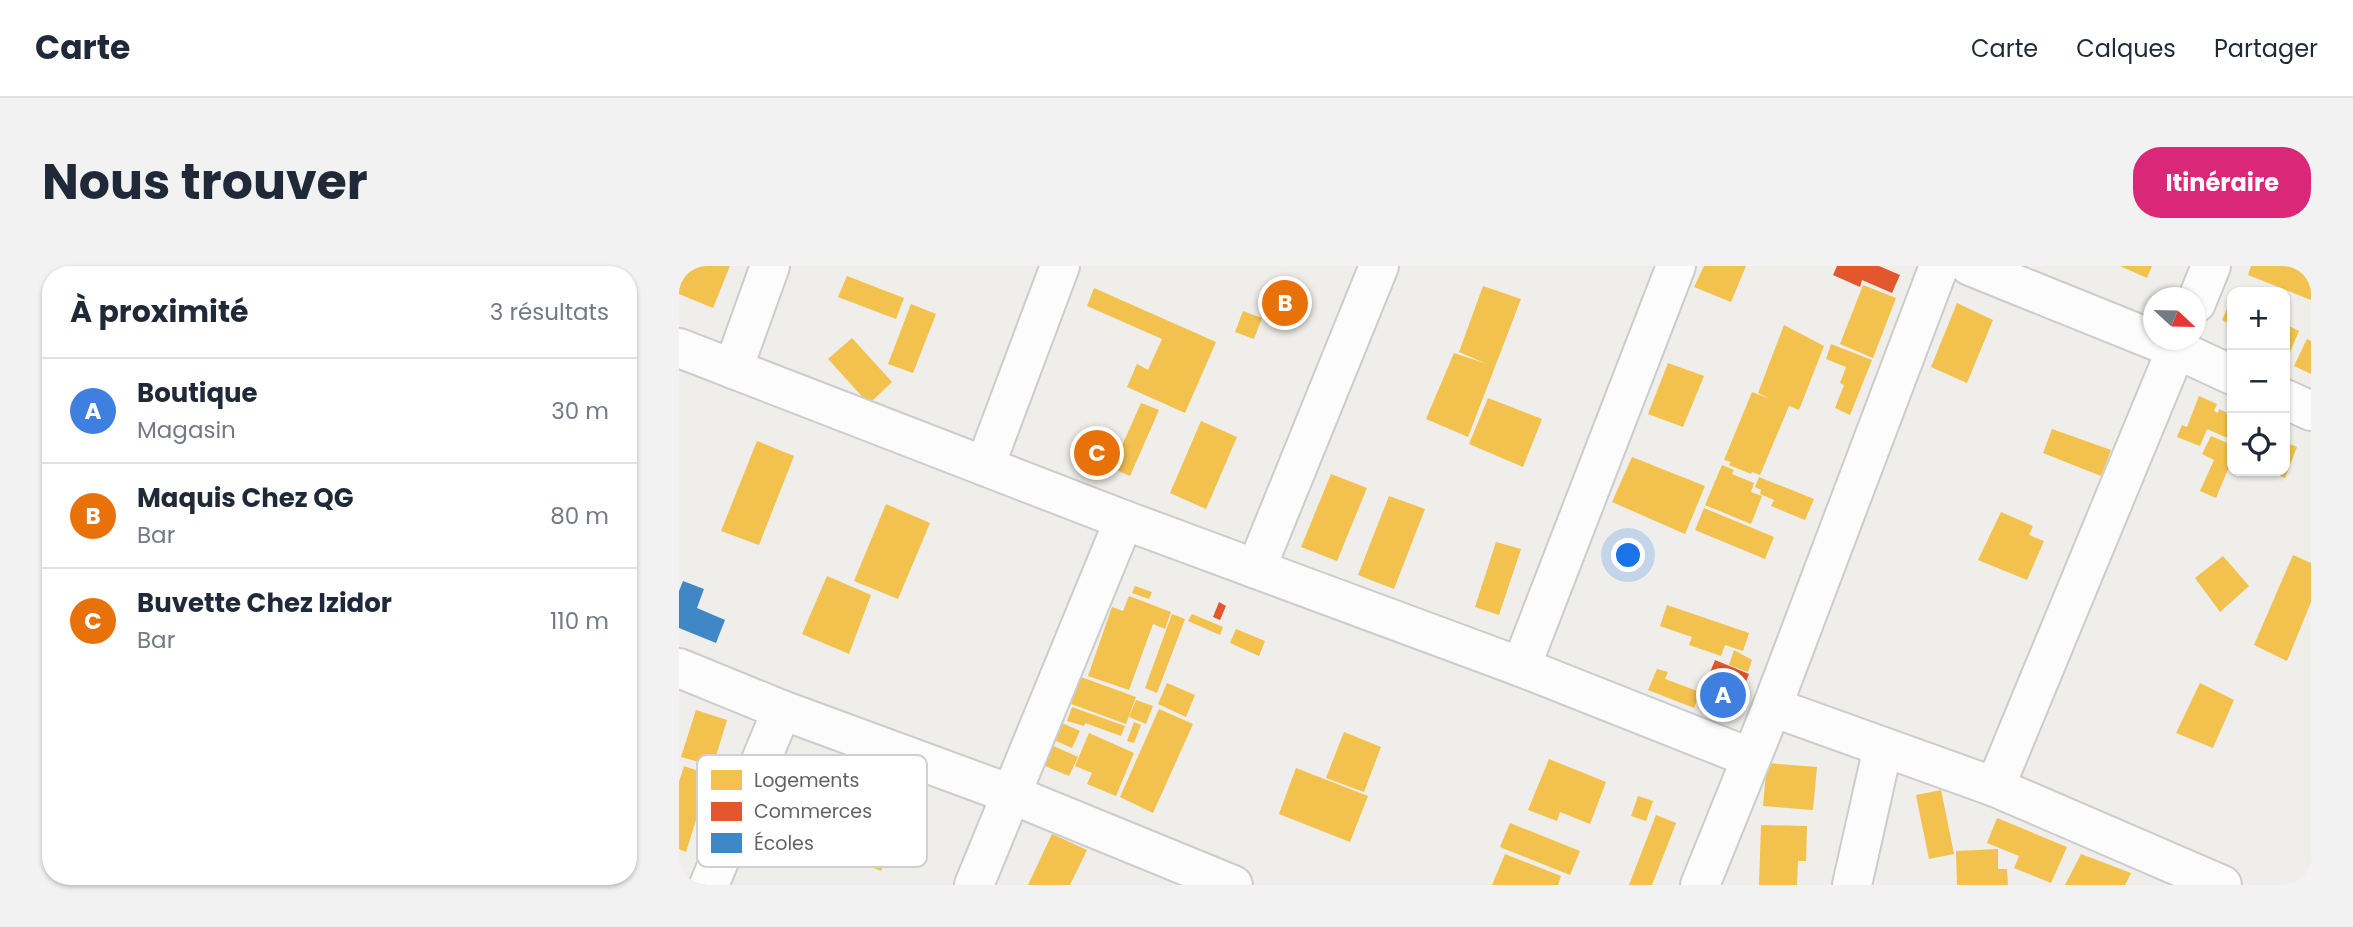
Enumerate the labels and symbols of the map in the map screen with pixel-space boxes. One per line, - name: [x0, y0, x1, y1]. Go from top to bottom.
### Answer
- pin: B: [1262, 277, 1308, 329]
- north arrow: [2143, 287, 2206, 350]
- pin: C: [1074, 427, 1120, 479]
- your location: [1611, 538, 1645, 572]
- pin: A: [1700, 669, 1746, 721]
- legend: [697, 755, 927, 867]
- text: Logements: [754, 767, 859, 794]
- text: Commerces: [754, 798, 872, 825]
- text: Écoles: [754, 830, 814, 857]

